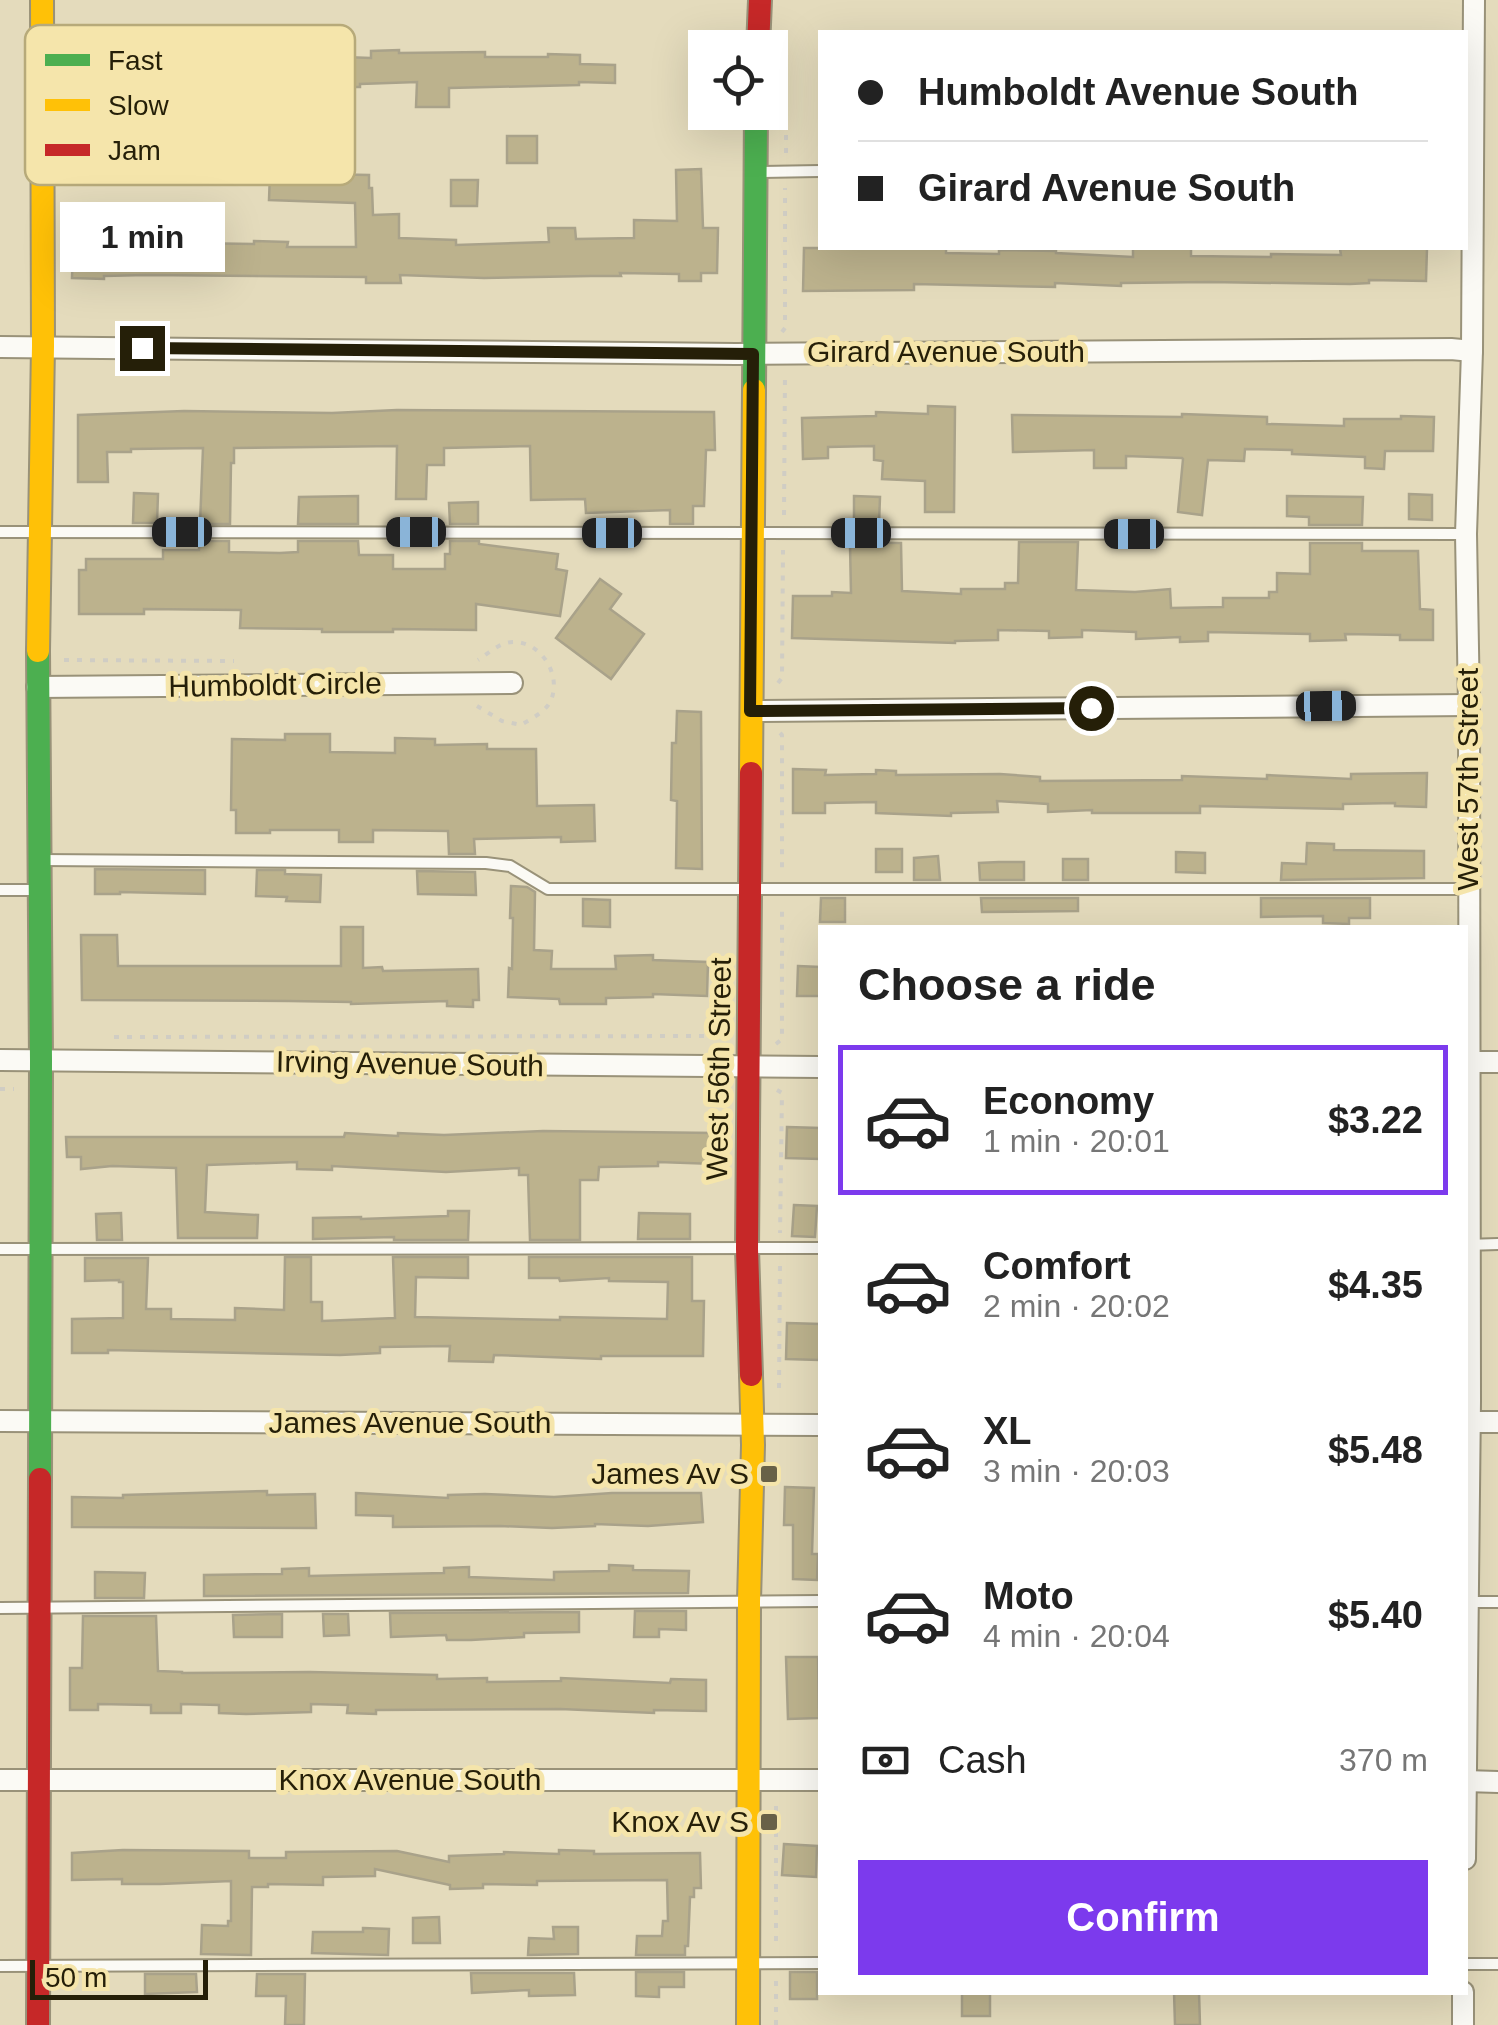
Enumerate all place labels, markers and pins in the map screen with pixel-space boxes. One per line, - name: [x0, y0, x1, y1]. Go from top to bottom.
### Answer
- place label: James Av S: [591, 1457, 749, 1490]
- marker: James Av S: [758, 1463, 780, 1485]
- place label: Knox Av S: [611, 1805, 749, 1838]
- marker: Knox Av S: [758, 1811, 780, 1833]

